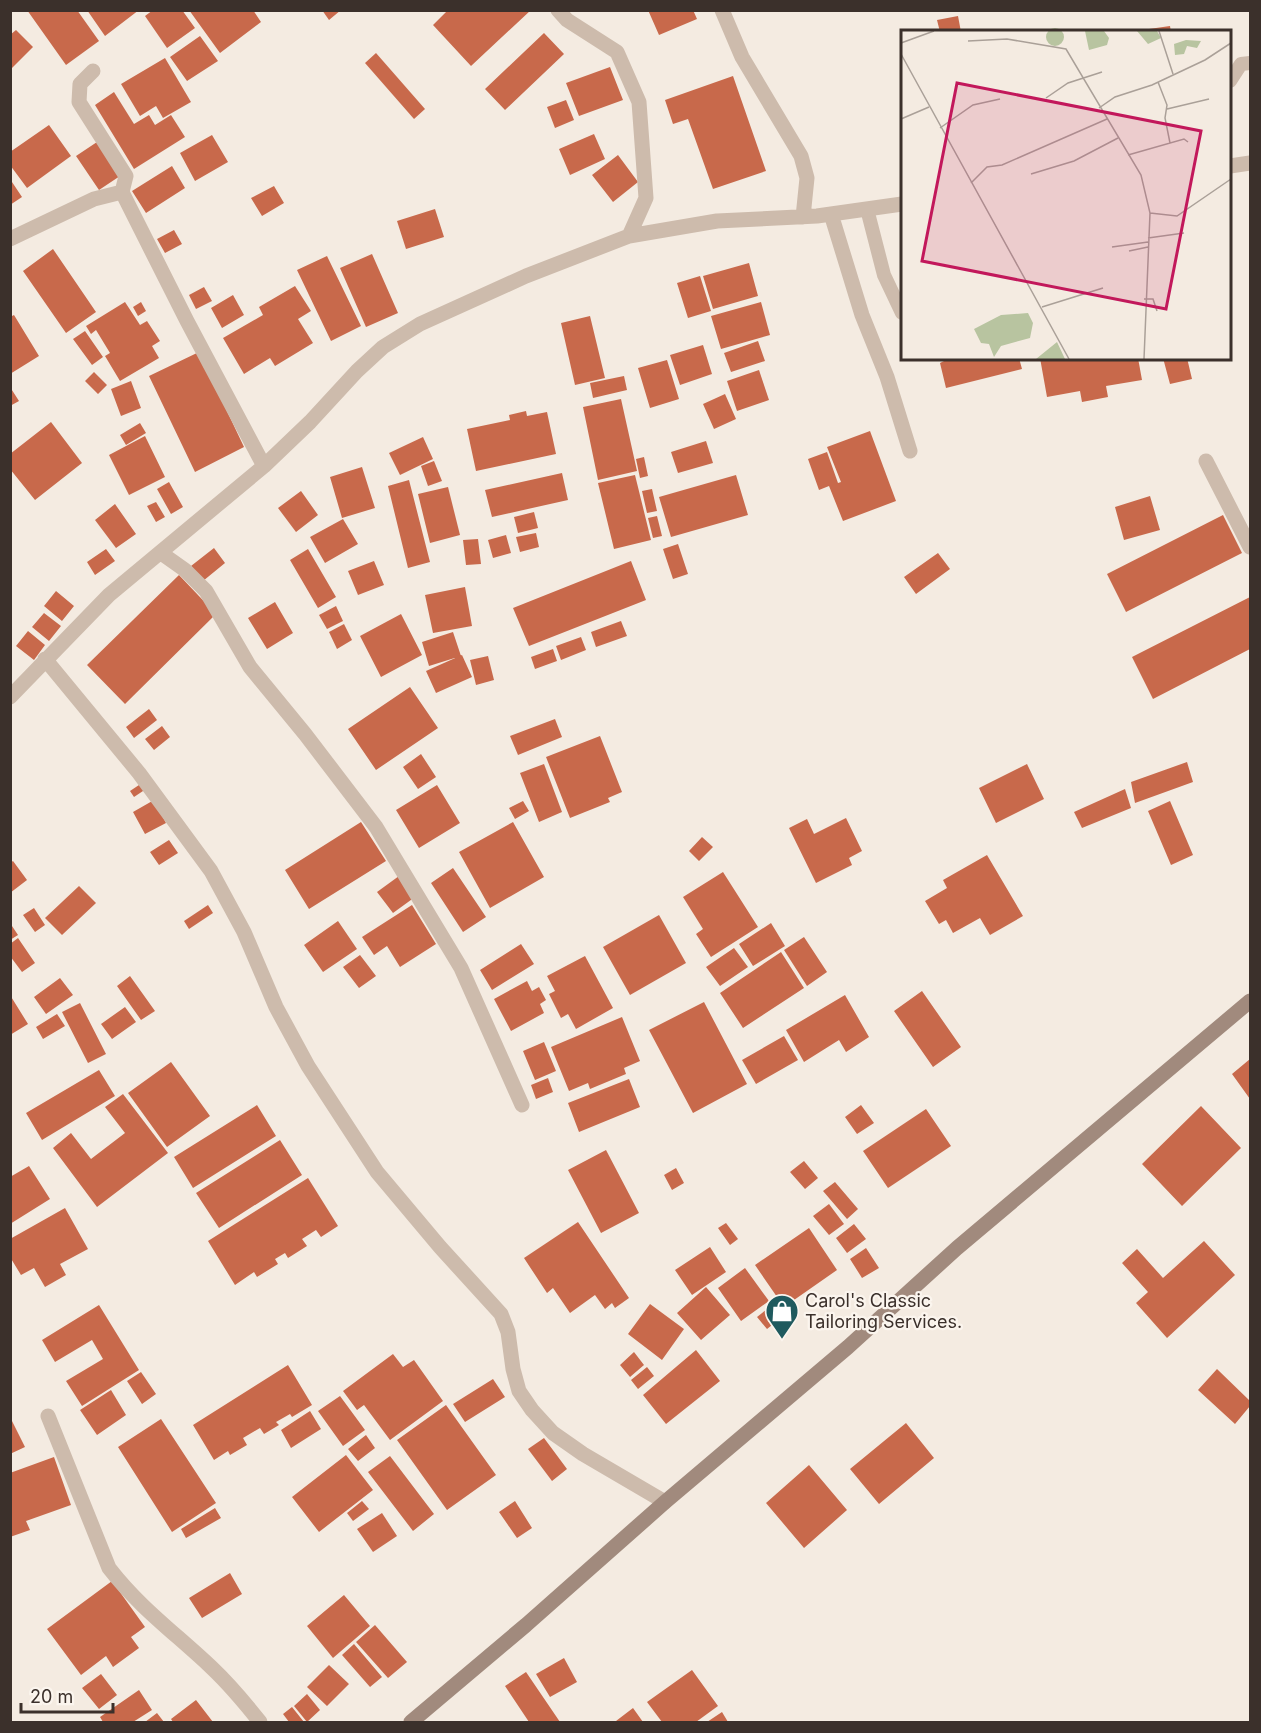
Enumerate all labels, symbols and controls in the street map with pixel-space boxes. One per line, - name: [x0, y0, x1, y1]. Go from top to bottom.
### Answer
- inset map: [901, 30, 1231, 360]
- place label: Carol's Classic Tailoring Services.: [805, 1290, 962, 1332]
- shop icon: Carol's Classic Tailoring Services.: [764, 1293, 800, 1340]
- scale bar: [21, 1676, 112, 1714]
- text: 20 m: [30, 1686, 73, 1707]

